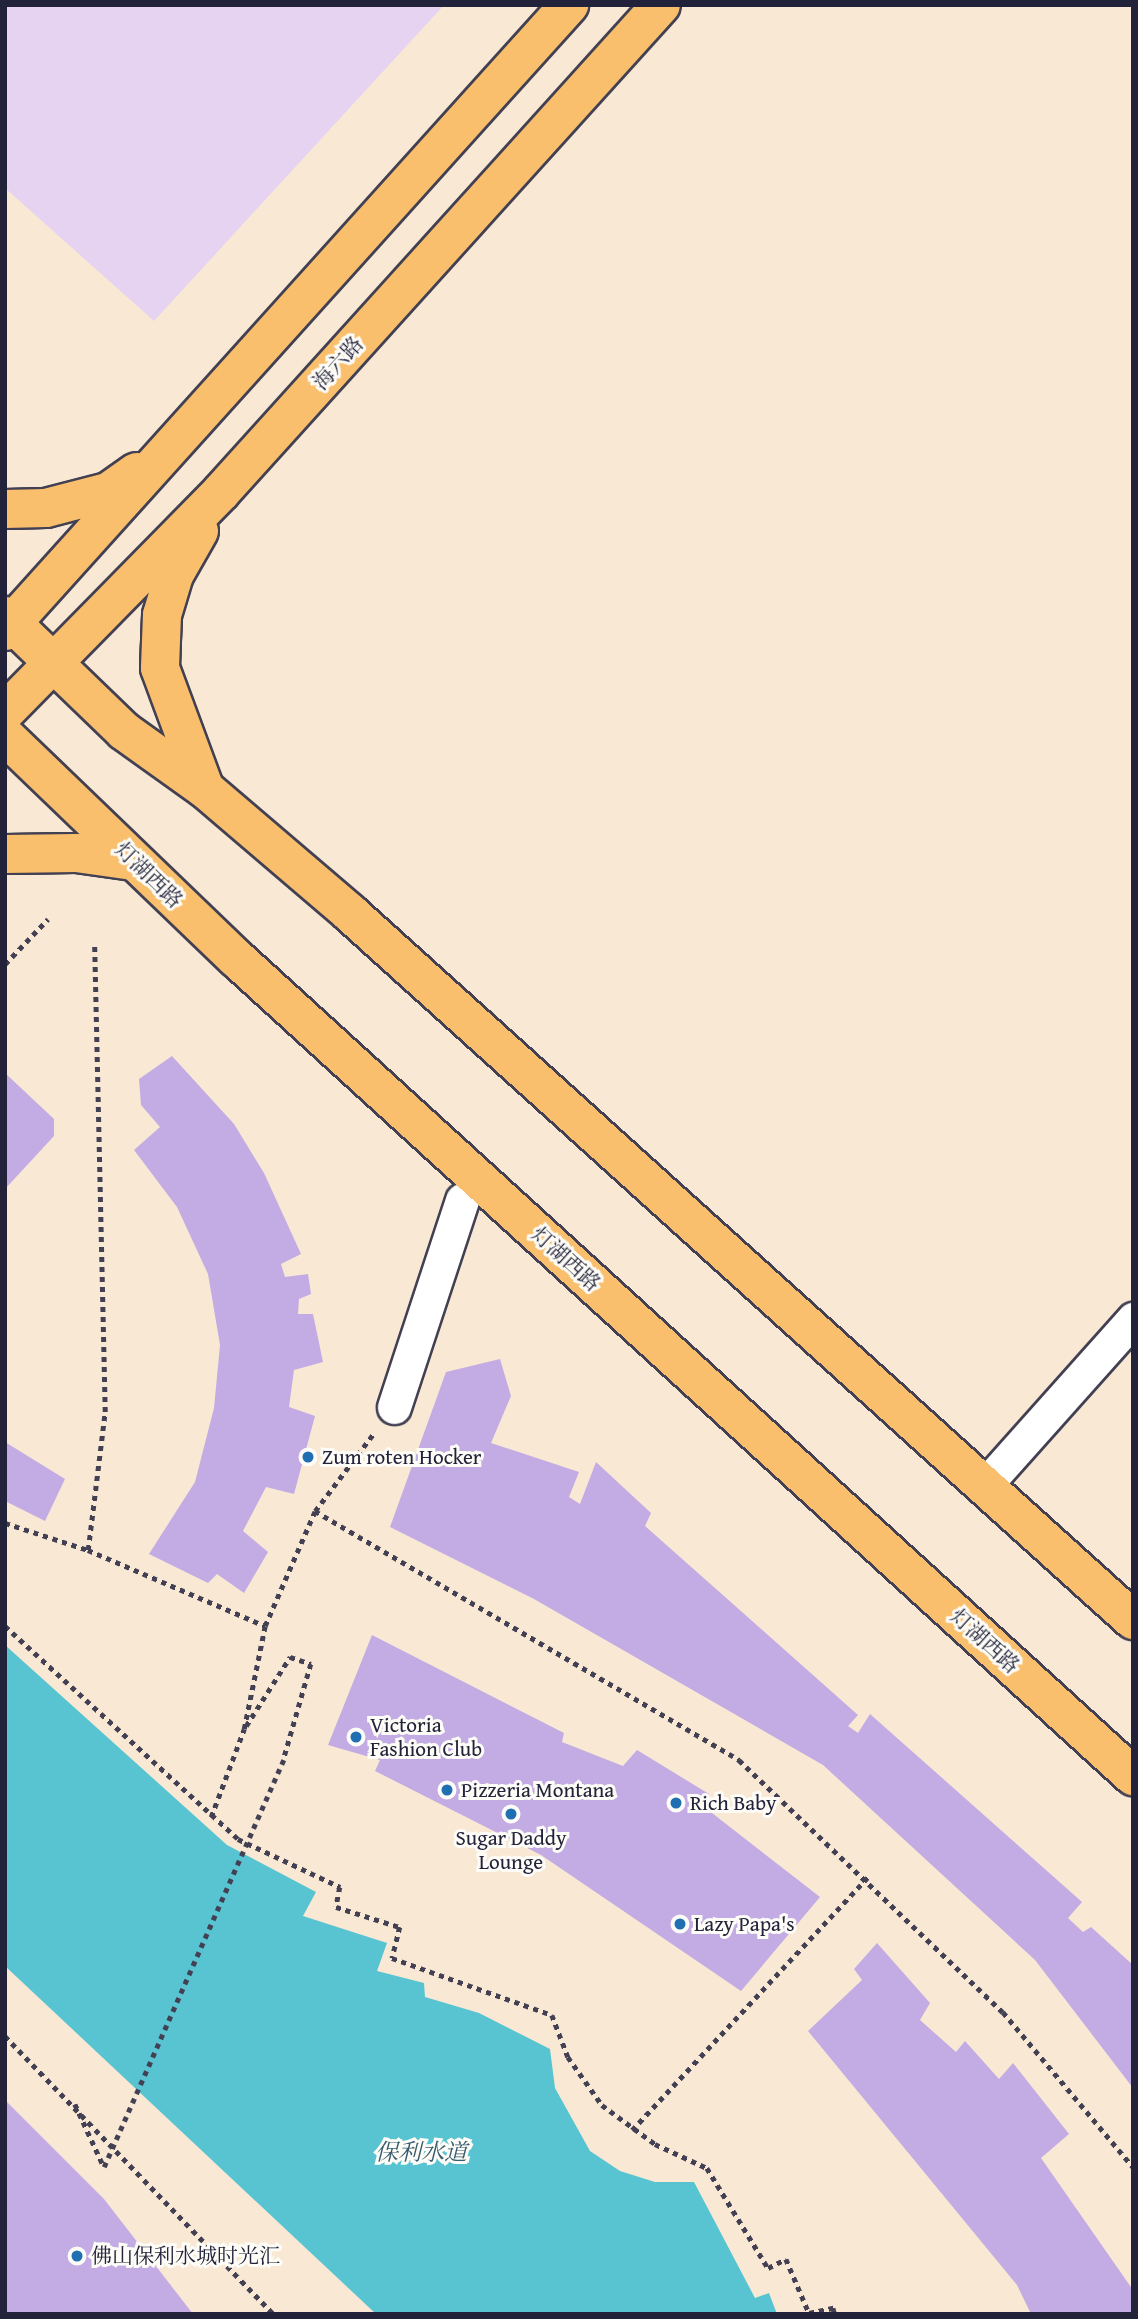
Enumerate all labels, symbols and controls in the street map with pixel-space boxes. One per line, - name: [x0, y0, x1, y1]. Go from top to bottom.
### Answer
- street label: 海六路: [308, 331, 368, 395]
- street label: 灯湖西路: [110, 837, 188, 913]
- street label: 灯湖西路: [526, 1222, 606, 1296]
- place label: Zum roten Hocker: [322, 1444, 481, 1470]
- marker: Zum roten Hocker: [300, 1449, 316, 1465]
- street label: 灯湖西路: [945, 1604, 1025, 1678]
- place label: Victoria Fashion Club: [370, 1712, 482, 1762]
- marker: Victoria Fashion Club: [348, 1729, 364, 1745]
- place label: Pizzeria Montana: [461, 1777, 614, 1803]
- marker: Pizzeria Montana: [439, 1782, 455, 1798]
- place label: Rich Baby: [690, 1790, 777, 1816]
- marker: Rich Baby: [668, 1795, 684, 1811]
- marker: Sugar Daddy Lounge: [503, 1806, 519, 1822]
- place label: Sugar Daddy Lounge: [456, 1825, 566, 1875]
- place label: Lazy Papa's: [694, 1911, 795, 1937]
- marker: Lazy Papa's: [672, 1916, 688, 1932]
- water label: 保利水道: [375, 2138, 467, 2166]
- place label: 佛山保利水城时光汇: [91, 2243, 280, 2269]
- marker: 佛山保利水城时光汇: [69, 2248, 85, 2264]

